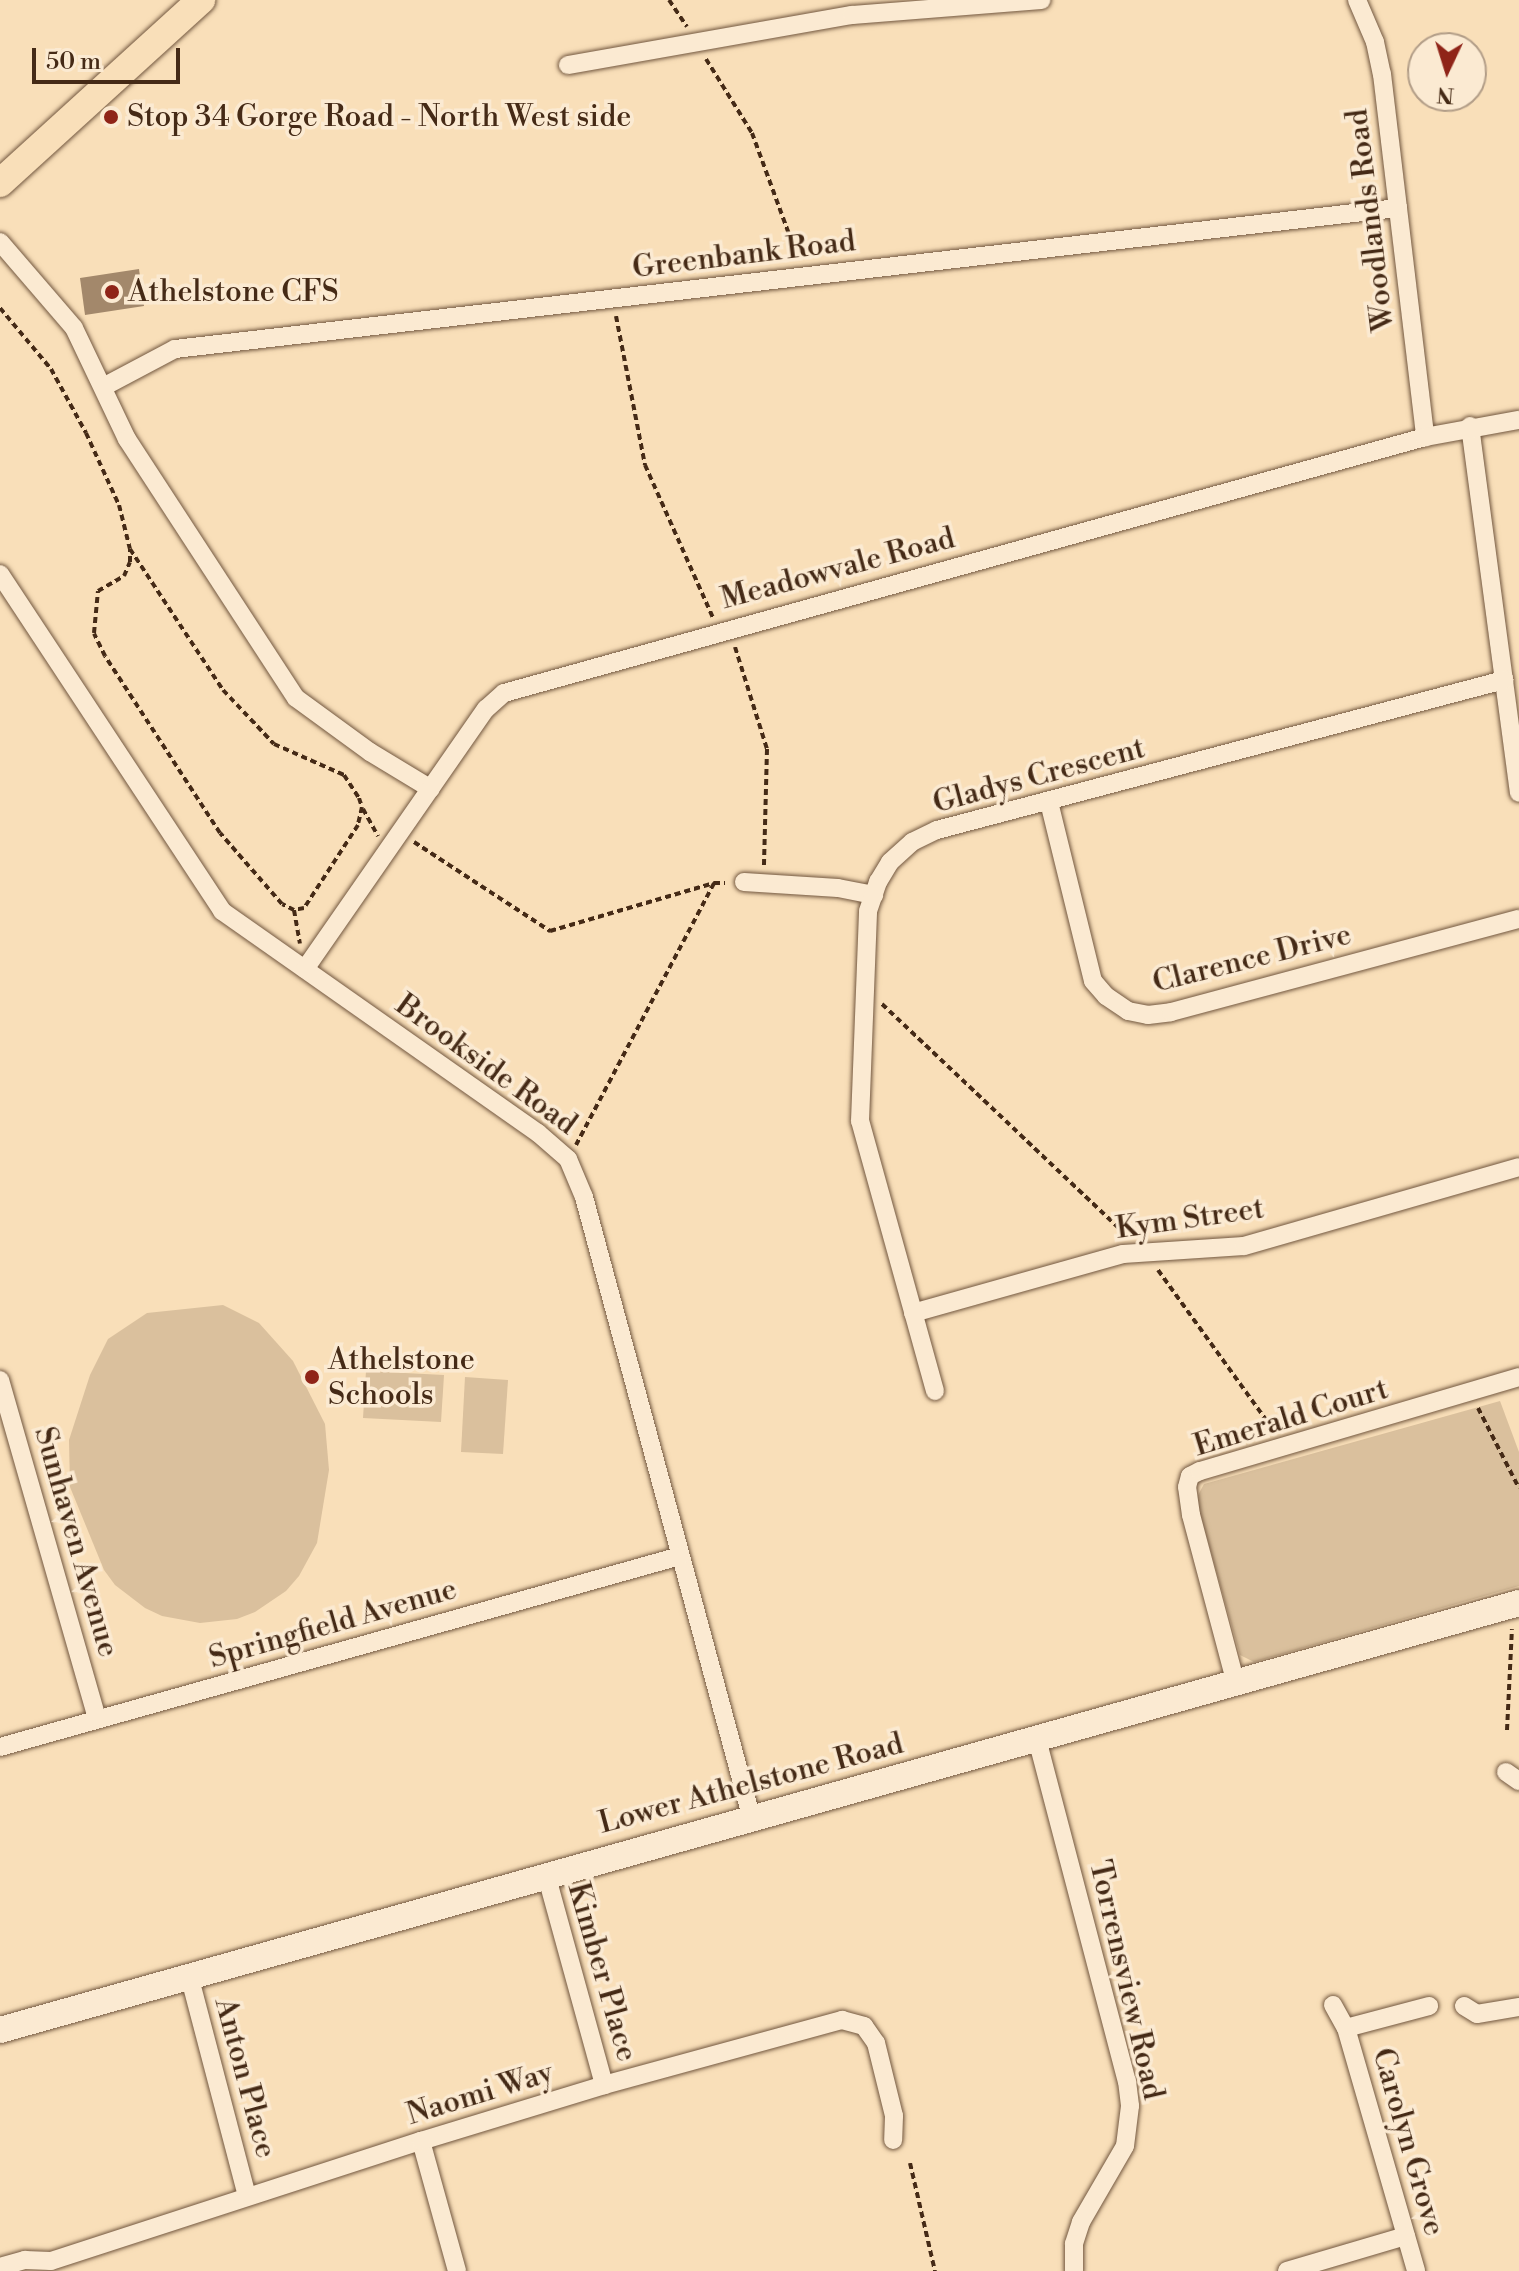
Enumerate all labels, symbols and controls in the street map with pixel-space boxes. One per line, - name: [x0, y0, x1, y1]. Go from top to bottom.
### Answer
- scale bar: [36, 32, 184, 82]
- north arrow: [1407, 32, 1487, 112]
- text: 50 m: [46, 47, 101, 77]
- text: N: [1436, 80, 1455, 109]
- place label: Stop 34 Gorge Road - North West side: [127, 99, 631, 135]
- street label: Woodlands Road: [1339, 107, 1403, 333]
- marker: Stop 34 Gorge Road - North West side: [102, 108, 120, 126]
- street label: Greenbank Road: [630, 223, 858, 287]
- place label: Athelstone CFS: [128, 274, 339, 310]
- marker: Athelstone CFS: [103, 283, 121, 301]
- street label: Meadowvale Road: [717, 520, 959, 618]
- street label: Gladys Crescent: [929, 730, 1149, 822]
- street label: Clarence Drive: [1149, 917, 1355, 1001]
- street label: Brookside Road: [388, 987, 584, 1143]
- street label: Kym Street: [1114, 1191, 1266, 1247]
- place label: Athelstone Schools: [328, 1342, 475, 1412]
- marker: Athelstone Schools: [303, 1368, 321, 1386]
- street label: Emerald Court: [1189, 1371, 1393, 1465]
- street label: Sunhaven Avenue: [26, 1423, 126, 1661]
- street label: Springfield Avenue: [205, 1571, 461, 1677]
- street label: Lower Athelstone Road: [595, 1726, 907, 1842]
- street label: Torrensview Road: [1081, 1857, 1171, 2103]
- street label: Kimber Place: [559, 1878, 645, 2066]
- street label: Anton Place: [206, 1994, 284, 2162]
- street label: Carolyn Grove: [1364, 2044, 1452, 2240]
- street label: Naomi Way: [403, 2055, 557, 2133]

